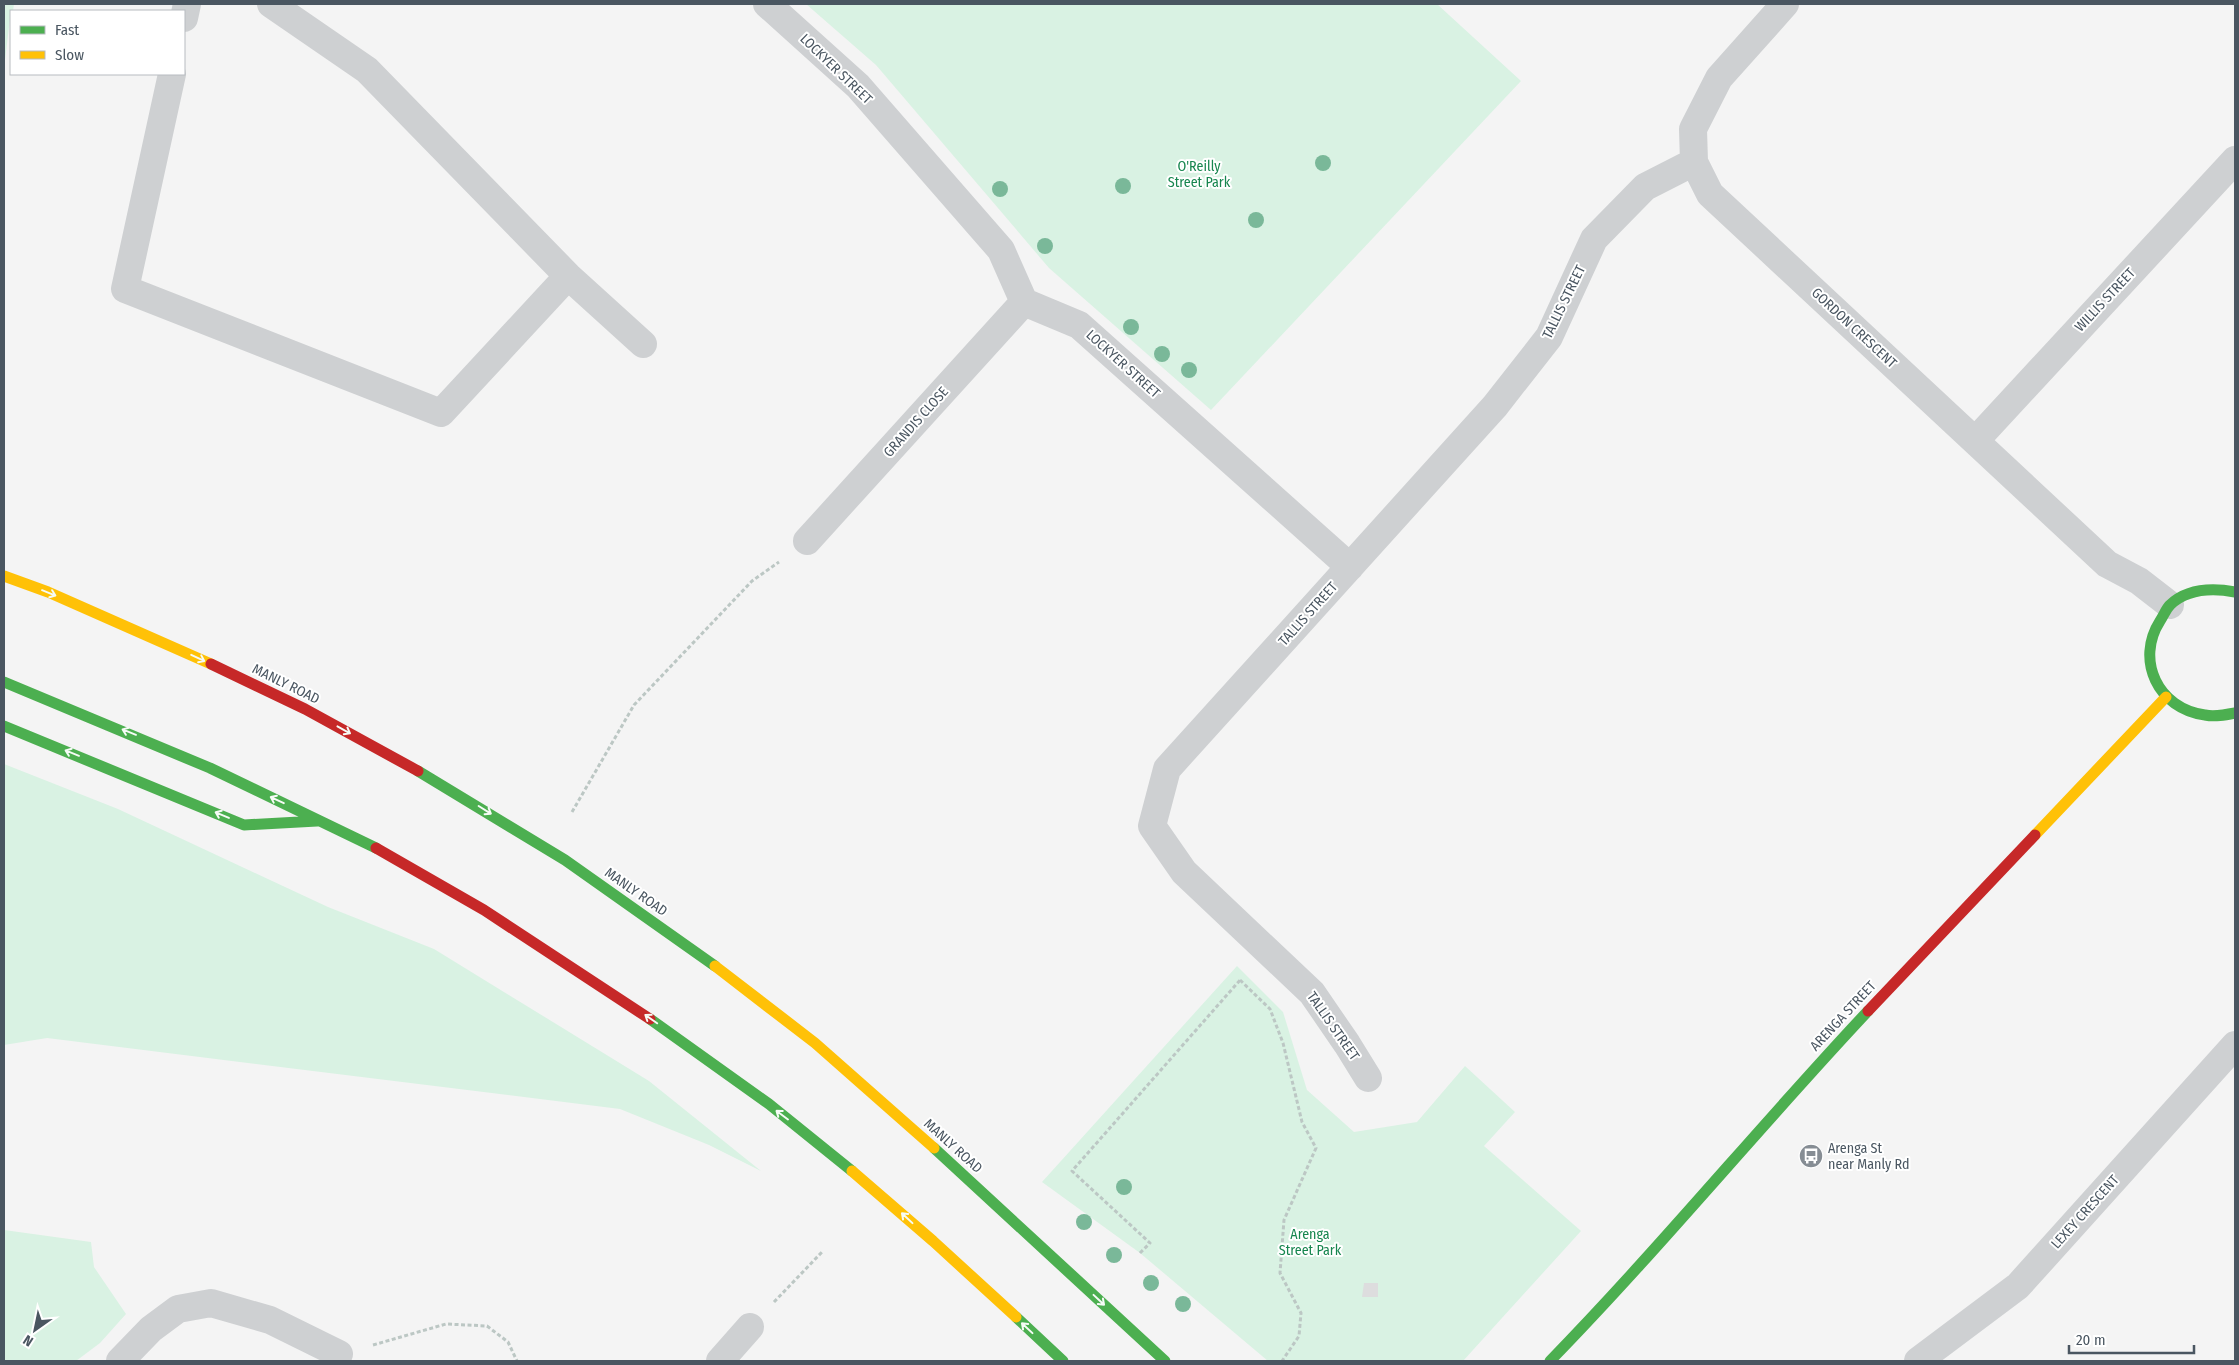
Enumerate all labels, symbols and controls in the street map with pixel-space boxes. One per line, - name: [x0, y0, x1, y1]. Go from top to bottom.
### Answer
- legend: [10, 10, 185, 75]
- text: Fast: [55, 21, 79, 39]
- street label: LOCKYER STREET: [796, 30, 876, 108]
- text: Slow: [55, 46, 84, 64]
- park label: O'Reilly Street Park: [1168, 158, 1231, 191]
- street label: TALLIS STREET: [1539, 262, 1589, 342]
- street label: WILLIS STREET: [2071, 264, 2139, 335]
- street label: GORDON CRESCENT: [1808, 284, 1900, 372]
- street label: LOCKYER STREET: [1082, 326, 1164, 402]
- street label: GRANDIS CLOSE: [880, 383, 952, 461]
- street label: TALLIS STREET: [1275, 578, 1341, 649]
- one-way arrow: [42, 590, 57, 599]
- one-way arrow: [190, 654, 205, 664]
- street label: MANLY ROAD: [250, 660, 322, 708]
- one-way arrow: [336, 726, 351, 736]
- one-way arrow: [122, 727, 137, 737]
- one-way arrow: [64, 748, 80, 757]
- one-way arrow: [270, 795, 285, 804]
- one-way arrow: [478, 806, 492, 816]
- one-way arrow: [215, 810, 230, 819]
- street label: MANLY ROAD: [601, 864, 671, 920]
- street label: ARENGA STREET: [1806, 977, 1880, 1054]
- street label: TALLIS STREET: [1303, 988, 1363, 1064]
- one-way arrow: [644, 1014, 658, 1024]
- one-way arrow: [775, 1110, 789, 1120]
- street label: MANLY ROAD: [920, 1115, 986, 1177]
- place label: Arenga St near Manly Rd: [1828, 1140, 1909, 1173]
- bus stop icon: Arenga St near Manly Rd: [1798, 1143, 1824, 1169]
- street label: LEXEY CRESCENT: [2048, 1171, 2123, 1252]
- one-way arrow: [900, 1212, 913, 1224]
- park label: Arenga Street Park: [1279, 1226, 1342, 1259]
- one-way arrow: [1092, 1294, 1105, 1306]
- north arrow: [10, 1305, 60, 1355]
- one-way arrow: [1021, 1322, 1033, 1334]
- scale bar: [2069, 1322, 2194, 1354]
- text: N: [20, 1331, 36, 1350]
- text: 20 m: [2076, 1331, 2106, 1349]

